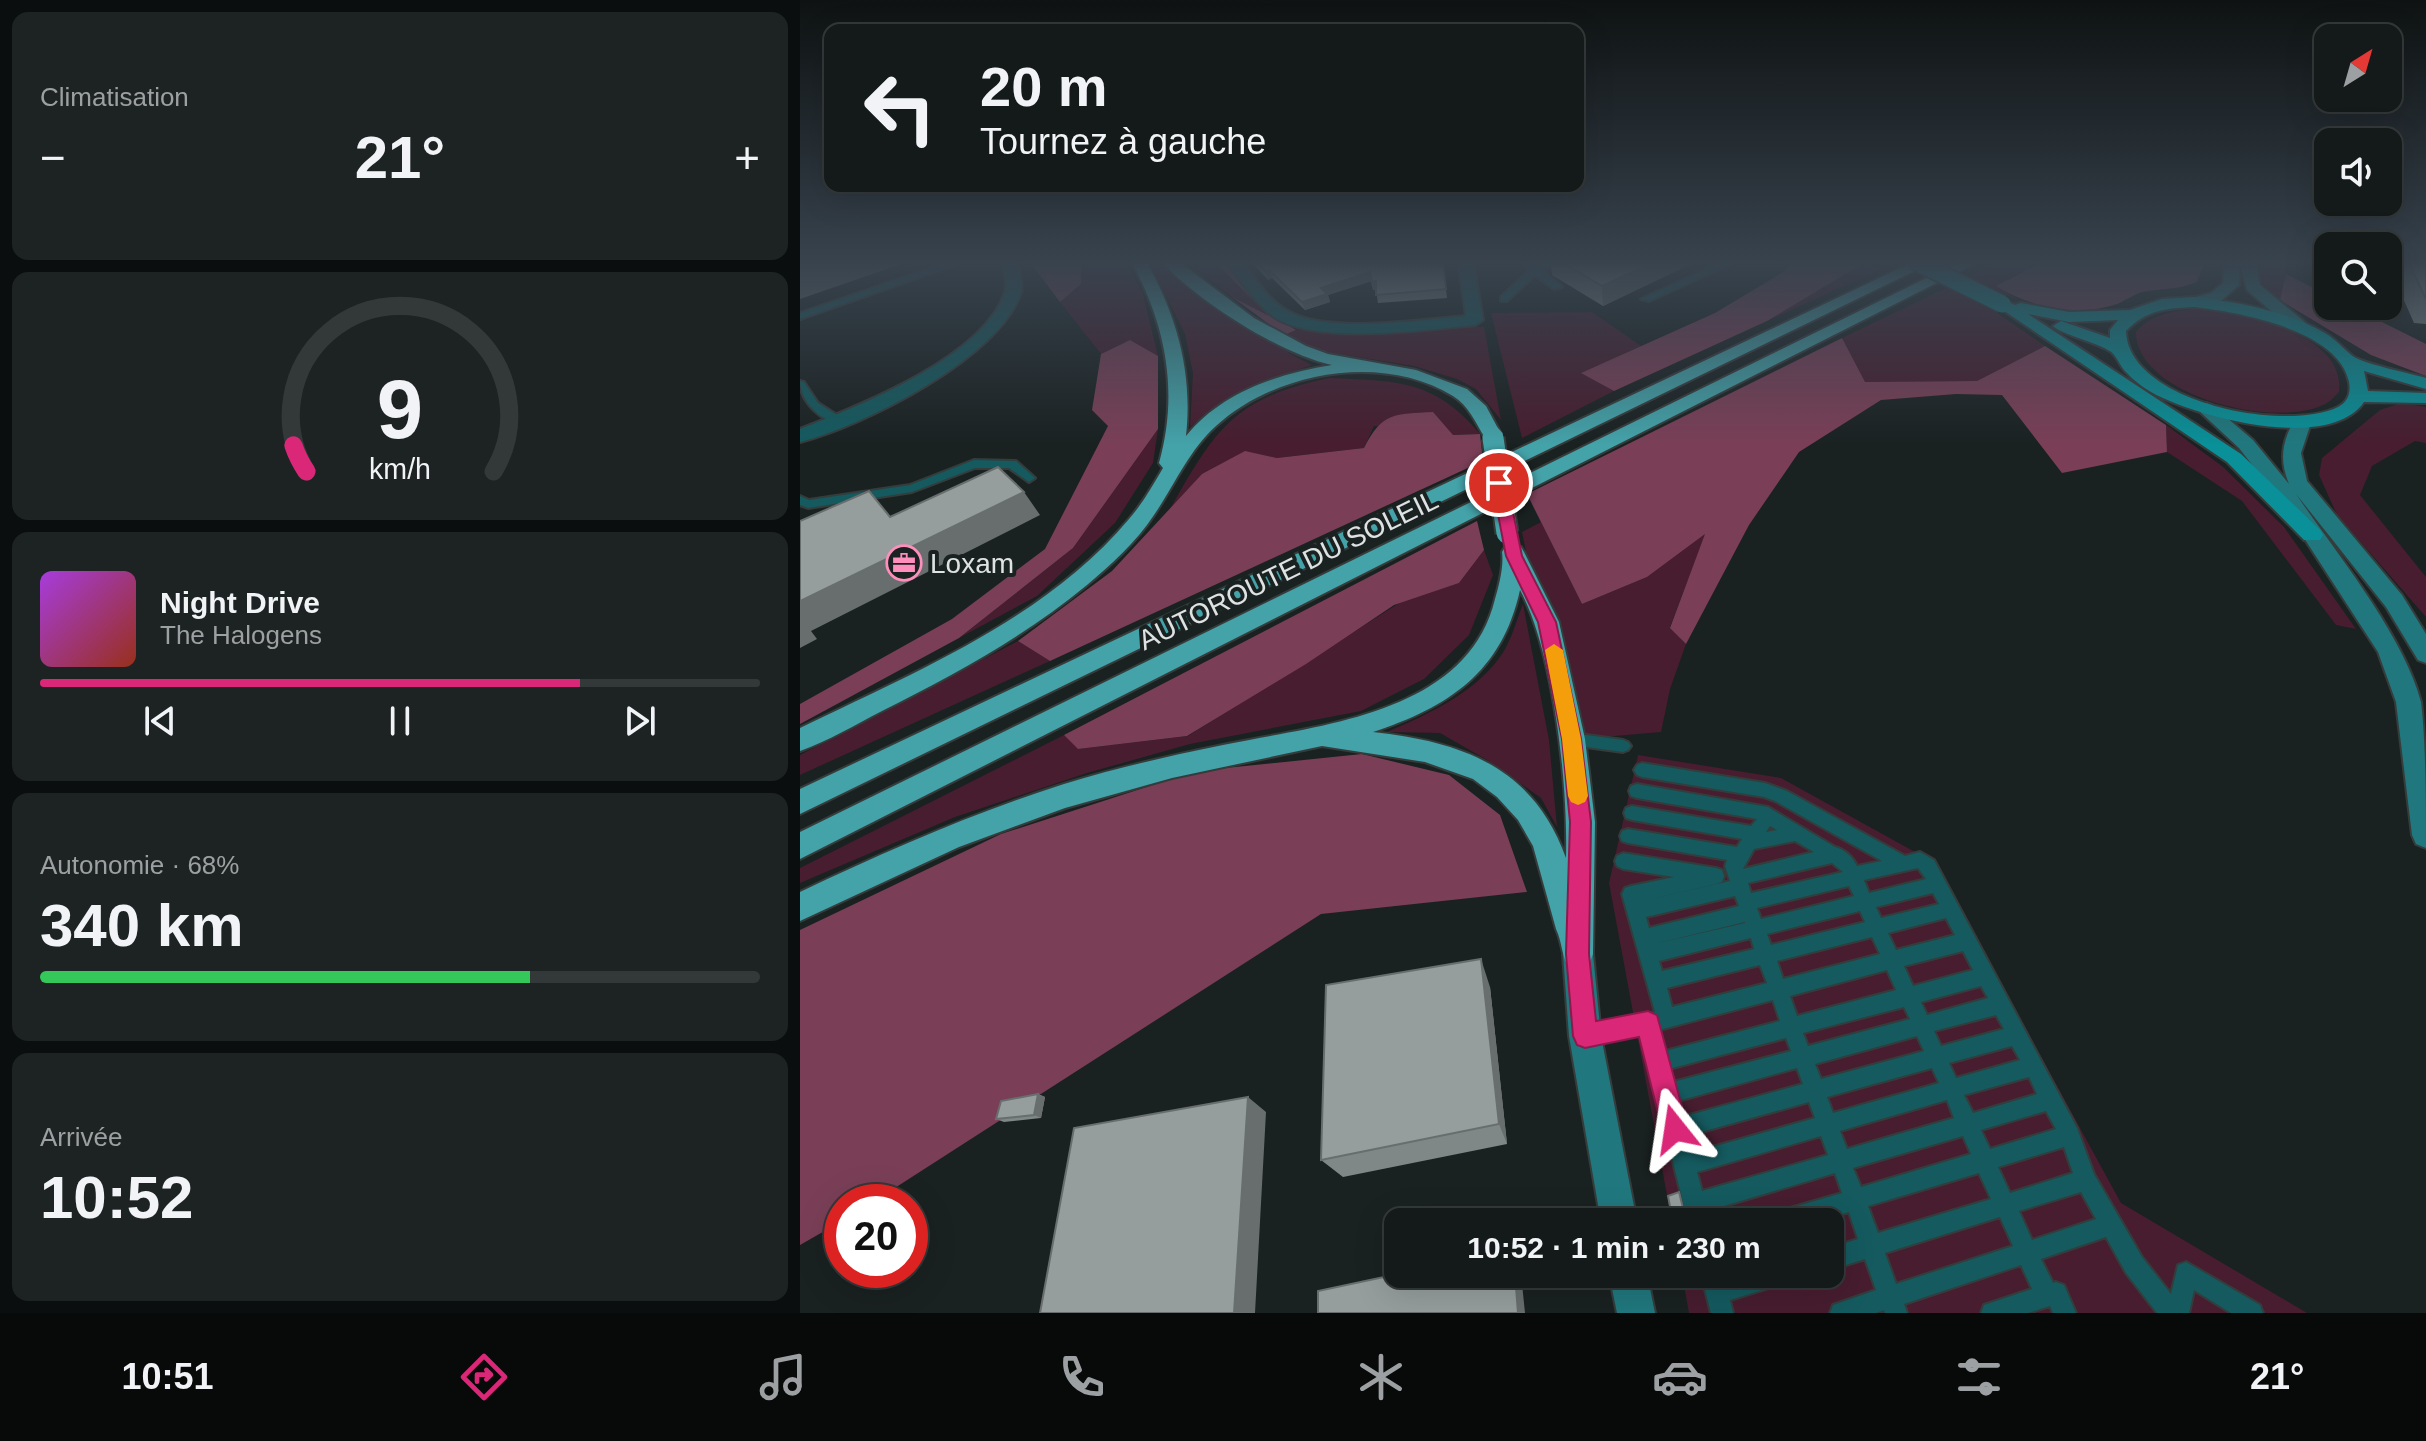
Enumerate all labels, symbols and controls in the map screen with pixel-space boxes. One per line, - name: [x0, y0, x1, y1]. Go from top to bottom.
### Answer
- north arrow: [2314, 24, 2402, 112]
- map controls: [2314, 24, 2402, 320]
- text: 20 m: [980, 55, 1108, 118]
- icon: left: [848, 56, 952, 160]
- text: Climatisation: [40, 82, 189, 112]
- text: Tournez à gauche: [980, 121, 1266, 162]
- text: 21°: [355, 124, 445, 191]
- button: sound: [2314, 128, 2402, 216]
- text: −: [40, 133, 66, 182]
- text: +: [734, 133, 760, 182]
- button: search: [2314, 232, 2402, 320]
- text: 9: [377, 363, 423, 456]
- pin: [1465, 449, 1533, 517]
- text: km/h: [369, 453, 431, 485]
- icon: arrive: [1477, 461, 1521, 505]
- street label: AUTOROUTE DU SOLEIL: [1133, 484, 1443, 656]
- office icon: Loxam: [885, 544, 923, 582]
- place label: Loxam: [930, 548, 1014, 579]
- text: Night Drive: [160, 586, 320, 619]
- text: The Halogens: [160, 620, 322, 650]
- icon: previous: [138, 699, 182, 743]
- icon: pause: [378, 699, 422, 743]
- icon: next: [618, 699, 662, 743]
- text: Autonomie · 68%: [40, 850, 239, 880]
- text: 340 km: [40, 892, 244, 959]
- position arrow: [1633, 1087, 1717, 1171]
- text: Arrivée: [40, 1122, 122, 1152]
- text: 10:52: [40, 1164, 193, 1231]
- speed limit sign: 20: [824, 1184, 928, 1288]
- text: 10:52 · 1 min · 230 m: [1467, 1231, 1761, 1264]
- icon: directions: [456, 1349, 512, 1405]
- icon: music: [755, 1349, 811, 1405]
- icon: phone: [1054, 1349, 1110, 1405]
- icon: climate: [1353, 1349, 1409, 1405]
- icon: car: [1652, 1349, 1708, 1405]
- icon: filters: [1951, 1349, 2007, 1405]
- text: 10:51: [121, 1356, 214, 1397]
- text: 21°: [2250, 1356, 2304, 1397]

